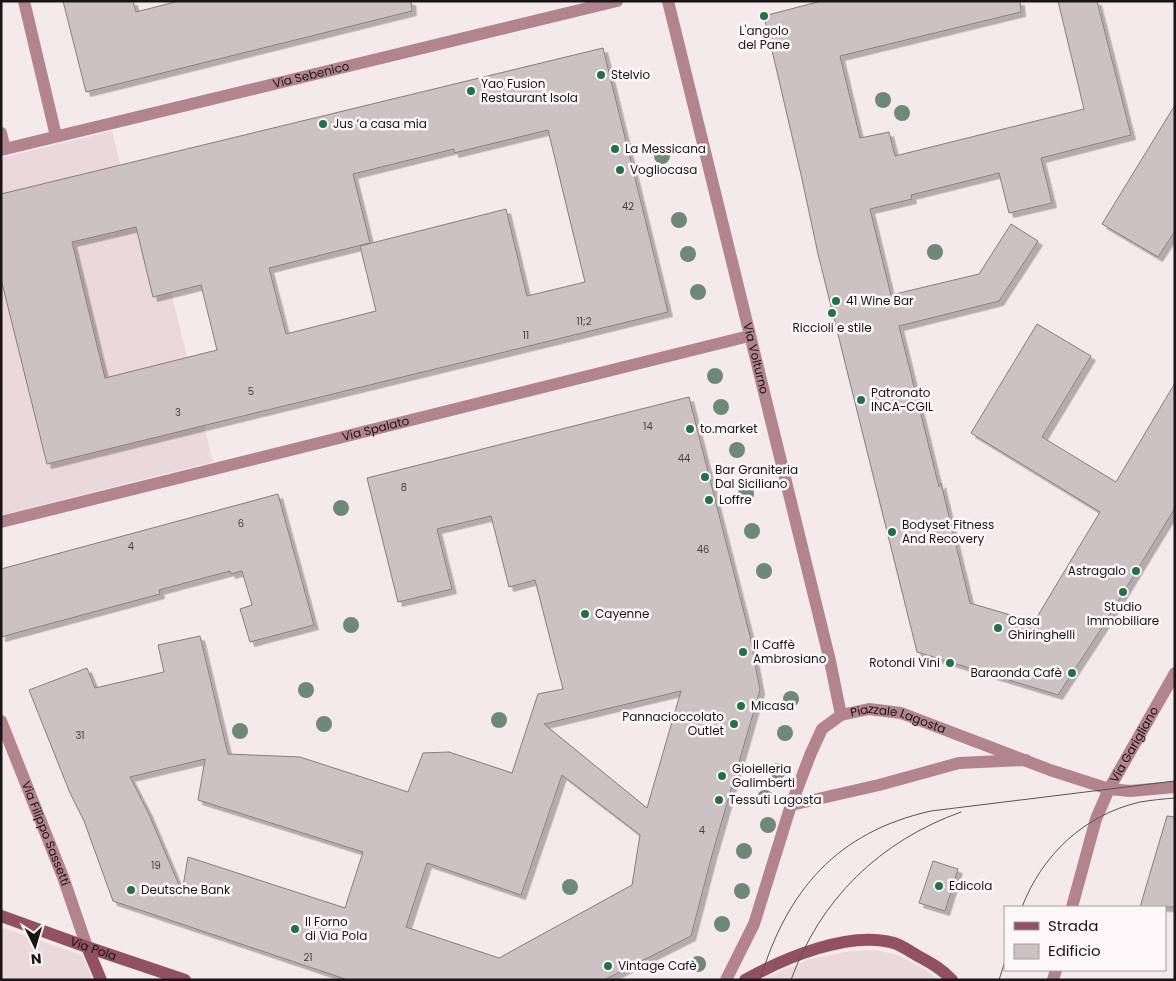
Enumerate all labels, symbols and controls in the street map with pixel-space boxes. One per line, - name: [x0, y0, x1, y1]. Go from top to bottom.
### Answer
- marker: L'angolo del Pane: [758, 10, 770, 22]
- place label: L'angolo del Pane: [738, 22, 790, 53]
- street label: Via Sebenico: [271, 57, 351, 92]
- place label: Stelvio: [611, 66, 650, 83]
- marker: Stelvio: [595, 69, 607, 81]
- place label: Yao Fusion Restaurant Isola: [481, 75, 578, 106]
- marker: Yao Fusion Restaurant Isola: [465, 85, 477, 97]
- place label: Jus ‘a casa mia: [333, 115, 427, 132]
- marker: Jus ‘a casa mia: [317, 118, 329, 130]
- place label: La Messicana: [625, 140, 706, 157]
- marker: La Messicana: [609, 143, 621, 155]
- place label: Vogliocasa: [630, 161, 697, 178]
- marker: Vogliocasa: [614, 164, 626, 176]
- house number: 42: [622, 199, 634, 214]
- place label: 41 Wine Bar: [846, 292, 914, 309]
- marker: 41 Wine Bar: [830, 295, 842, 307]
- marker: Riccioli e stile: [826, 307, 838, 319]
- house number: 11;2: [577, 314, 592, 329]
- place label: Riccioli e stile: [792, 319, 872, 336]
- street label: Via Volturno: [739, 321, 773, 396]
- house number: 11: [523, 328, 529, 343]
- house number: 5: [248, 384, 254, 399]
- place label: Patronato INCA-CGIL: [871, 384, 933, 415]
- marker: Patronato INCA-CGIL: [855, 394, 867, 406]
- house number: 3: [175, 405, 181, 420]
- street label: Via Spalato: [340, 412, 411, 445]
- house number: 14: [643, 419, 653, 434]
- place label: to.market: [700, 420, 758, 437]
- marker: to.market: [684, 423, 696, 435]
- house number: 44: [678, 451, 690, 466]
- place label: Bar Graniteria Dal Siciliano: [715, 461, 798, 492]
- marker: Bar Graniteria Dal Siciliano: [699, 471, 711, 483]
- house number: 8: [401, 480, 407, 495]
- place label: Loffre: [719, 491, 752, 508]
- marker: Loffre: [703, 494, 715, 506]
- house number: 6: [238, 516, 244, 531]
- place label: Bodyset Fitness And Recovery: [902, 516, 994, 547]
- marker: Bodyset Fitness And Recovery: [886, 526, 898, 538]
- house number: 4: [128, 539, 134, 554]
- house number: 46: [697, 542, 709, 557]
- place label: Astragalo: [1068, 562, 1126, 579]
- marker: Astragalo: [1130, 565, 1142, 577]
- marker: Studio Immobiliare: [1117, 586, 1129, 598]
- place label: Studio Immobiliare: [1087, 598, 1159, 629]
- place label: Cayenne: [595, 605, 649, 622]
- marker: Cayenne: [579, 608, 591, 620]
- place label: Casa Ghiringhelli: [1008, 612, 1075, 643]
- marker: Casa Ghiringhelli: [992, 622, 1004, 634]
- place label: Il Caffè Ambrosiano: [753, 636, 827, 667]
- marker: Il Caffè Ambrosiano: [737, 646, 749, 658]
- place label: Rotondi Vini: [869, 654, 940, 671]
- marker: Rotondi Vini: [944, 657, 956, 669]
- place label: Baraonda Cafè: [970, 664, 1062, 681]
- marker: Baraonda Cafè: [1066, 667, 1078, 679]
- place label: Micasa: [751, 697, 794, 714]
- marker: Micasa: [735, 700, 747, 712]
- street label: Piazzale Lagosta: [849, 700, 949, 737]
- street label: Via Garigliano: [1105, 703, 1162, 785]
- place label: Pannacioccolato Outlet: [622, 708, 724, 739]
- marker: Pannacioccolato Outlet: [728, 718, 740, 730]
- house number: 31: [75, 728, 85, 743]
- place label: Gioielleria Galimberti: [732, 760, 795, 791]
- marker: Gioielleria Galimberti: [716, 770, 728, 782]
- street label: Via Filippo Sassetti: [18, 778, 74, 888]
- place label: Tessuti Lagosta: [729, 791, 822, 808]
- marker: Tessuti Lagosta: [713, 794, 725, 806]
- house number: 4: [699, 823, 705, 838]
- house number: 19: [151, 858, 161, 873]
- place label: Edicola: [949, 877, 992, 894]
- marker: Edicola: [933, 880, 945, 892]
- place label: Deutsche Bank: [141, 881, 231, 898]
- marker: Deutsche Bank: [125, 884, 137, 896]
- legend: [1004, 906, 1166, 971]
- place label: Il Forno di Via Pola: [305, 913, 367, 944]
- text: Strada: [1048, 915, 1098, 936]
- north arrow: [10, 921, 60, 971]
- marker: Il Forno di Via Pola: [289, 923, 301, 935]
- street label: Via Pola: [68, 933, 119, 964]
- text: Edificio: [1048, 940, 1101, 961]
- text: N: [30, 949, 42, 969]
- house number: 21: [304, 950, 312, 965]
- place label: Vintage Cafè: [618, 957, 697, 974]
- marker: Vintage Cafè: [602, 960, 614, 972]

